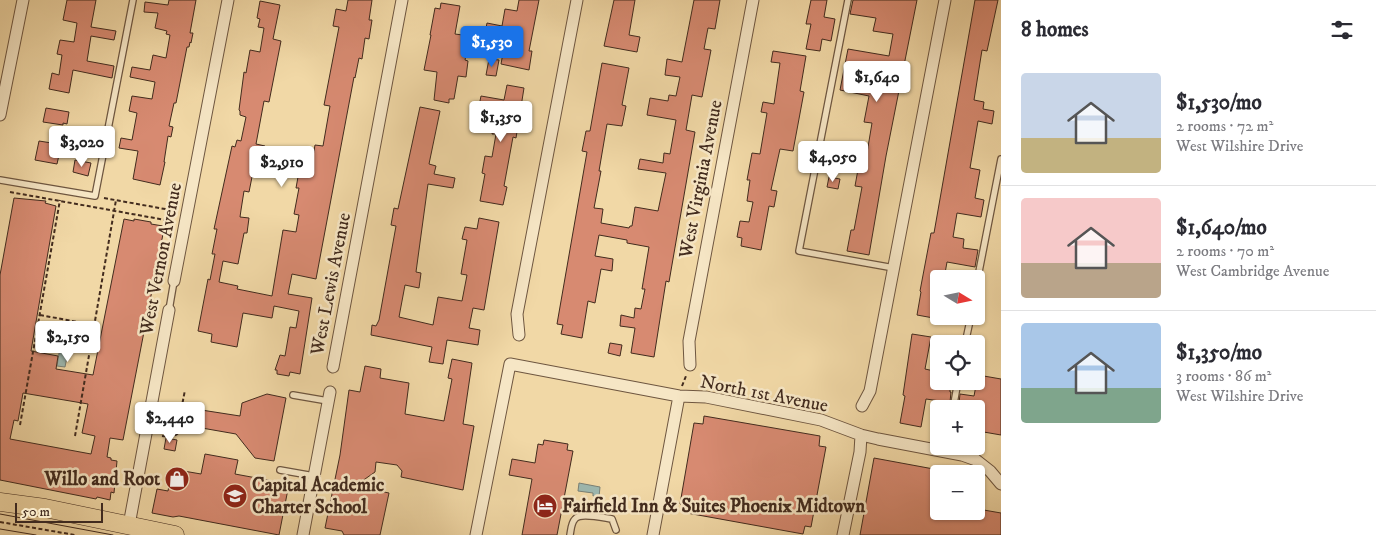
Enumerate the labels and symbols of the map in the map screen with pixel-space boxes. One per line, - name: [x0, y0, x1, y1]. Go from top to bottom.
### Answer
- pin: $1,530: [451, 26, 533, 68]
- pin: $1,640: [836, 61, 918, 103]
- street label: West Virginia Avenue: [674, 98, 728, 261]
- pin: $1,350: [460, 100, 542, 143]
- pin: $3,020: [41, 126, 123, 168]
- pin: $4,050: [792, 140, 874, 183]
- pin: $2,910: [241, 146, 323, 188]
- street label: West Vernon Avenue: [135, 181, 187, 338]
- street label: West Lewis Avenue: [306, 211, 356, 358]
- north arrow: [930, 270, 985, 325]
- pin: $2,150: [27, 320, 109, 363]
- street label: North 1st Avenue: [698, 370, 830, 418]
- pin: $2,440: [129, 402, 211, 444]
- shop icon: Willo and Root: [164, 466, 190, 492]
- place label: Willo and Root: [43, 468, 161, 491]
- place label: Capital Academic Charter School: [252, 474, 384, 519]
- school or university icon: Capital Academic Charter School: [222, 483, 248, 509]
- hotel icon: Fairfield Inn & Suites Phoenix Midtown: [532, 493, 558, 519]
- place label: Fairfield Inn & Suites Phoenix Midtown: [562, 495, 866, 518]
- scale bar: [15, 500, 102, 523]

